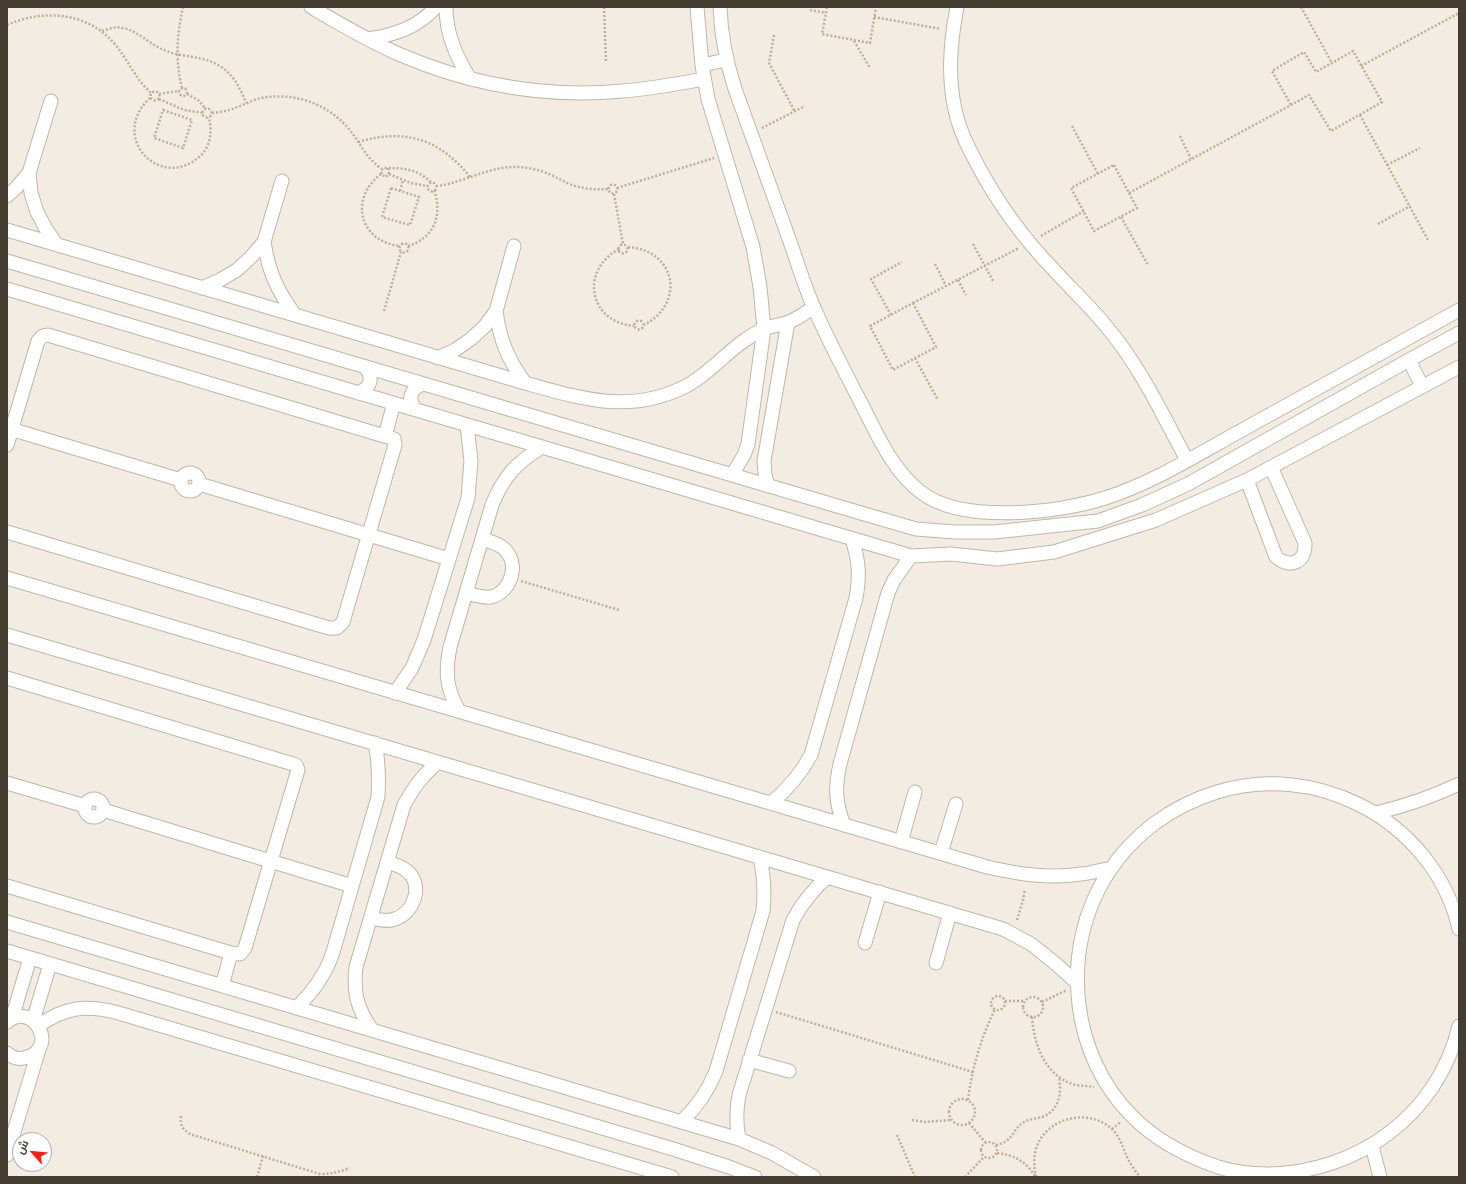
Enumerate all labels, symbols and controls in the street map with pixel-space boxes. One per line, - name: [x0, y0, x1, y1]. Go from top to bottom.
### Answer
- north arrow: [12, 1132, 52, 1172]
- text: ش: [13, 1138, 32, 1156]

